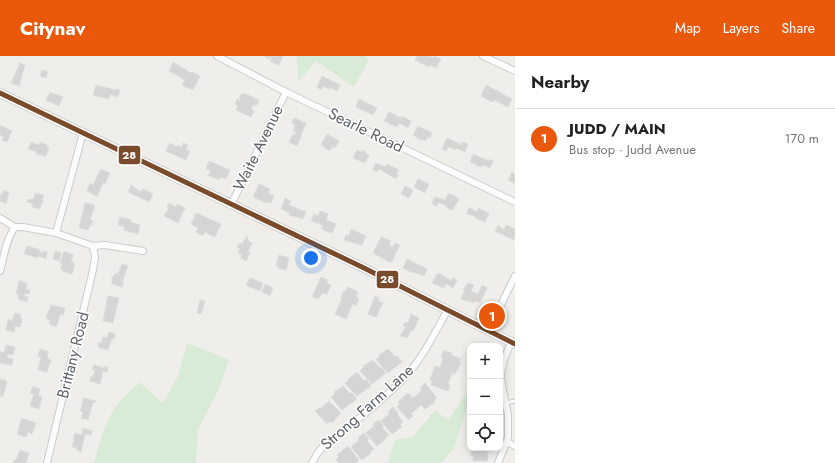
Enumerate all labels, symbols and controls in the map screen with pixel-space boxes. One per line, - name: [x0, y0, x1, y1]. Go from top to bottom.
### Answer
- text: Citynav: [20, 15, 86, 42]
- text: Map: [675, 18, 701, 38]
- text: Layers: [723, 18, 759, 38]
- text: Share: [781, 18, 815, 38]
- text: Nearby: [531, 70, 589, 94]
- street label: Waite Avenue: [227, 101, 289, 195]
- street label: Searle Road: [324, 102, 408, 158]
- text: JUDD / MAIN: [569, 118, 666, 140]
- text: 1: [541, 129, 547, 148]
- text: 170 m: [784, 129, 819, 148]
- text: Bus stop · Judd Avenue: [569, 140, 696, 159]
- line badge: 28: [118, 145, 141, 165]
- text: 28: [122, 147, 136, 163]
- your location: [301, 248, 321, 268]
- line badge: 28: [376, 270, 399, 289]
- text: 28: [380, 271, 394, 287]
- pin: 1: [479, 301, 505, 331]
- street label: Brittany Road: [51, 309, 95, 401]
- map controls: [467, 343, 503, 451]
- button: +: [467, 343, 503, 379]
- street label: Strong Farm Lane: [315, 359, 419, 455]
- button: −: [467, 379, 503, 415]
- button: locate: [467, 415, 503, 451]

